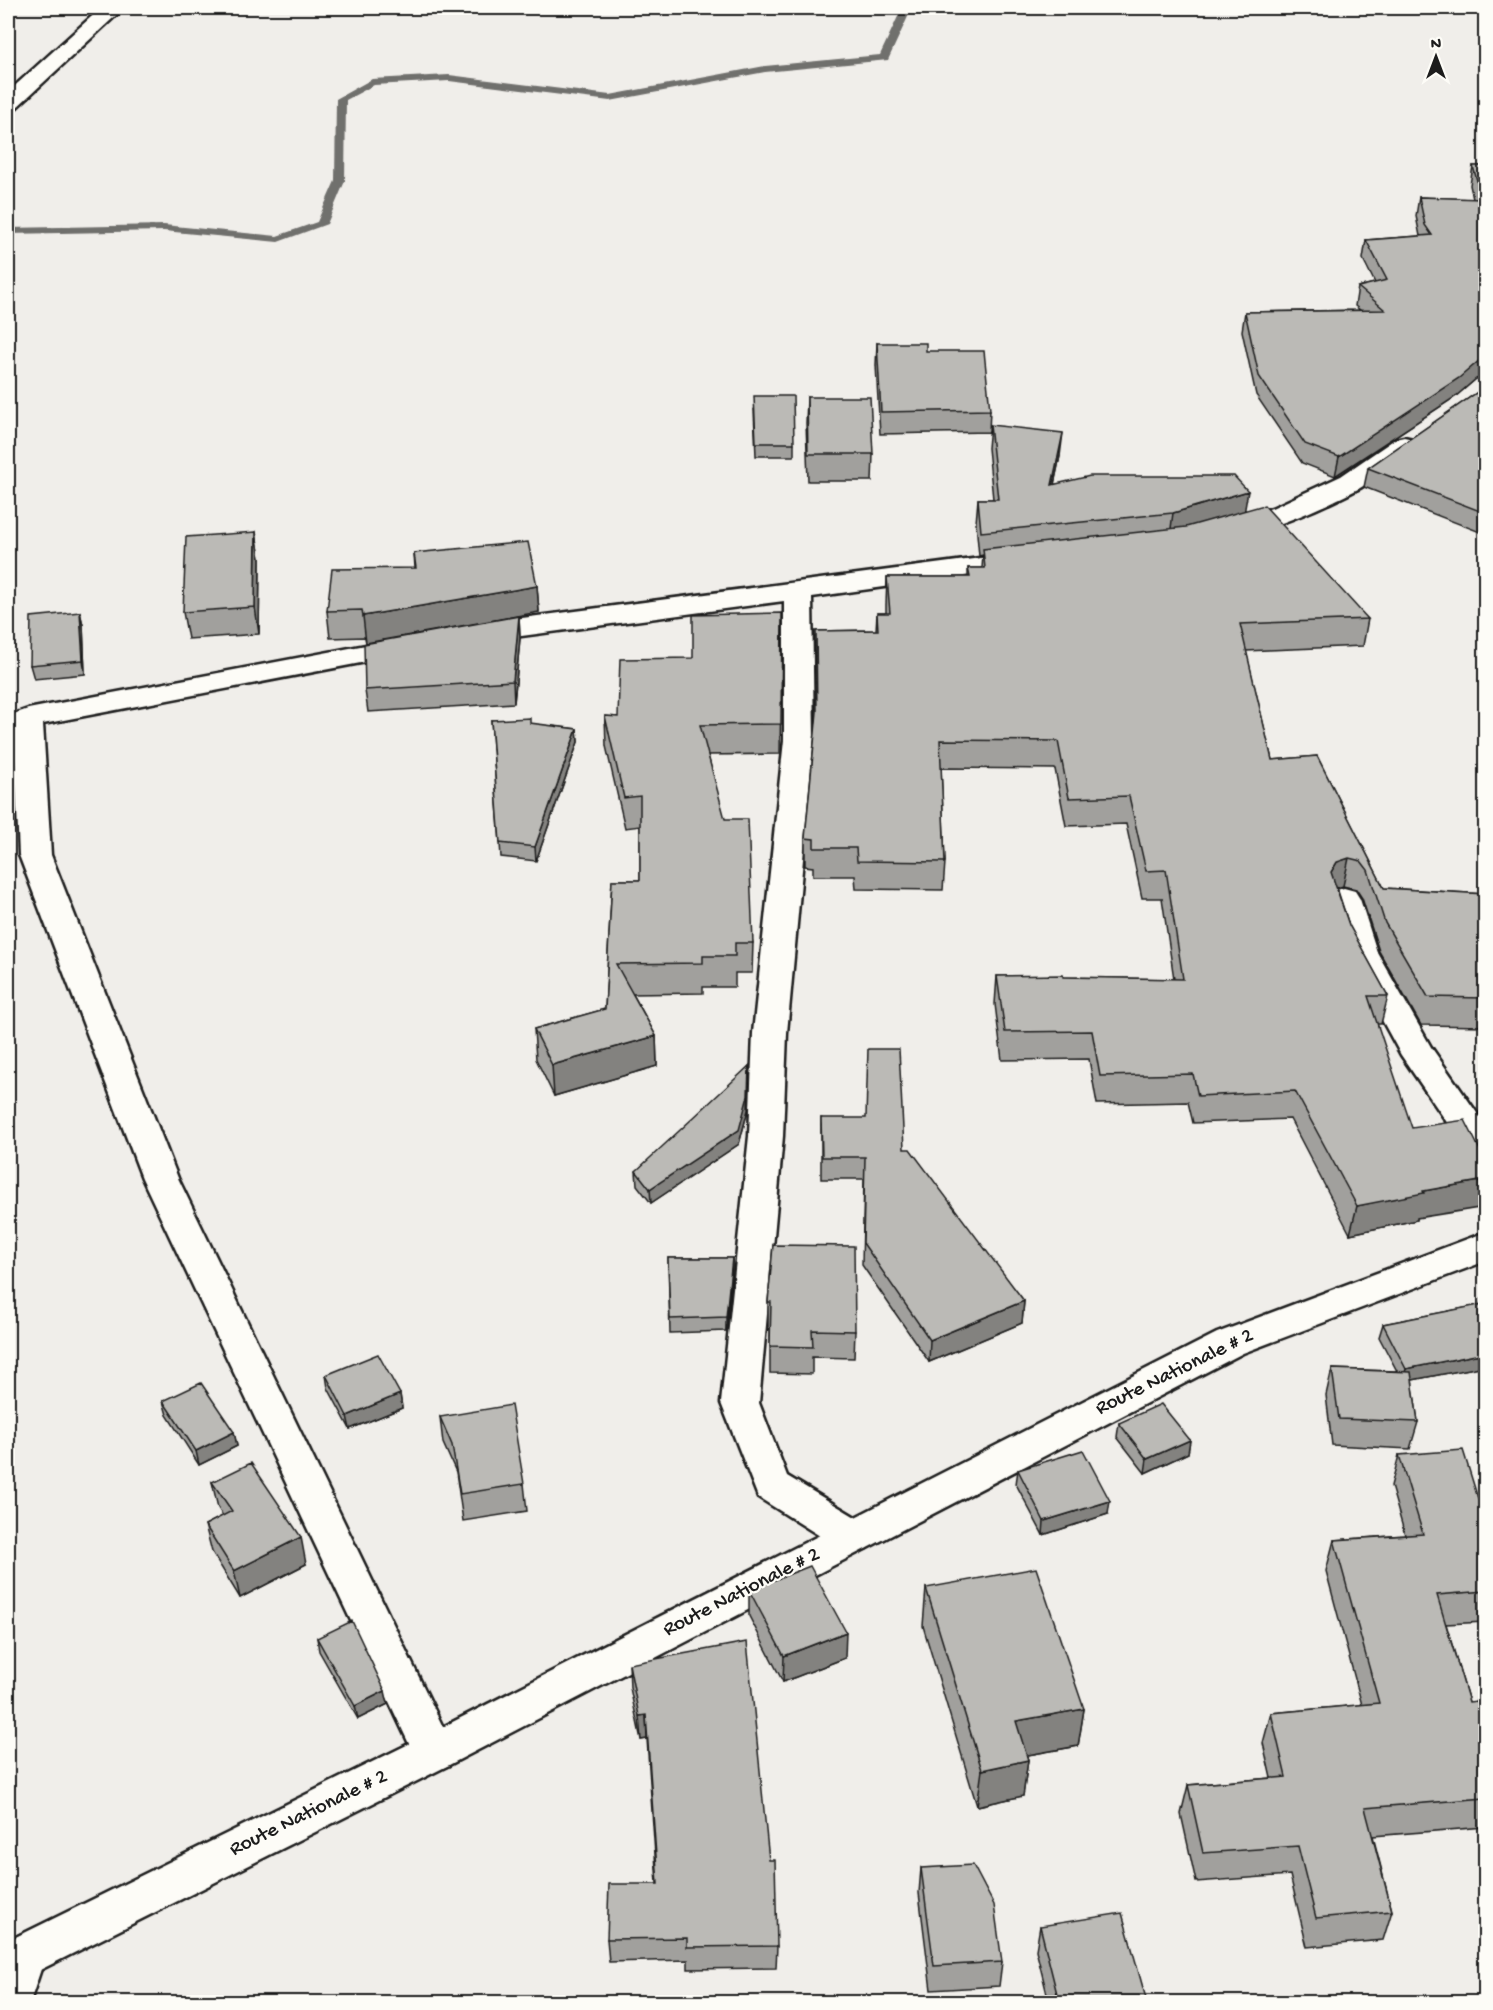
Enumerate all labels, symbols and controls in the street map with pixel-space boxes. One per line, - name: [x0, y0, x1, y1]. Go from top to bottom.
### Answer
- north arrow: [1406, 27, 1466, 87]
- text: N: [1431, 36, 1442, 55]
- street label: Route Nationale # 2: [1092, 1324, 1258, 1422]
- street label: Route Nationale # 2: [660, 1543, 824, 1643]
- street label: Route Nationale # 2: [226, 1765, 392, 1863]

